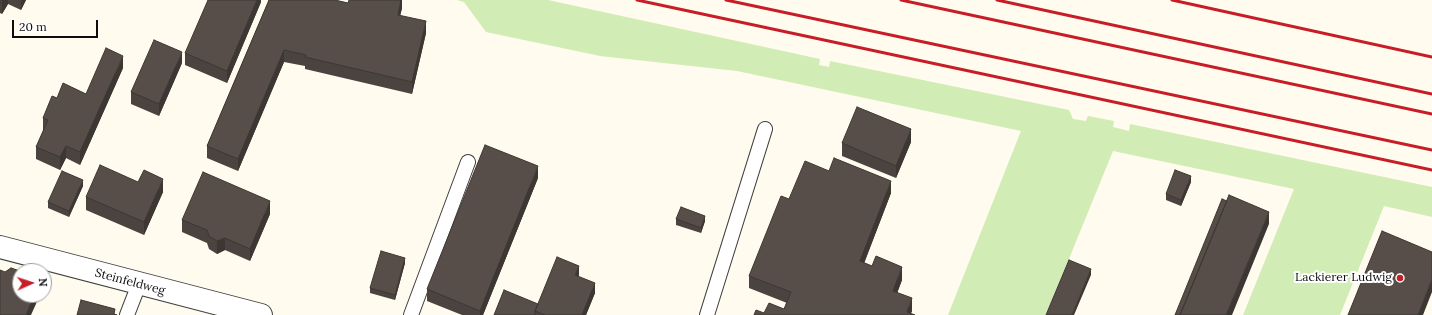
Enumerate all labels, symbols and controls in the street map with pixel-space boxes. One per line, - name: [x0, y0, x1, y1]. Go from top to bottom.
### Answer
- scale bar: [14, 12, 100, 38]
- text: 20 m: [19, 19, 47, 34]
- north arrow: [12, 263, 52, 303]
- street label: Steinfeldweg: [93, 266, 167, 298]
- place label: Lackierer Ludwig: [1295, 271, 1392, 285]
- marker: Lackierer Ludwig: [1395, 273, 1405, 283]
- text: N: [36, 278, 50, 287]

